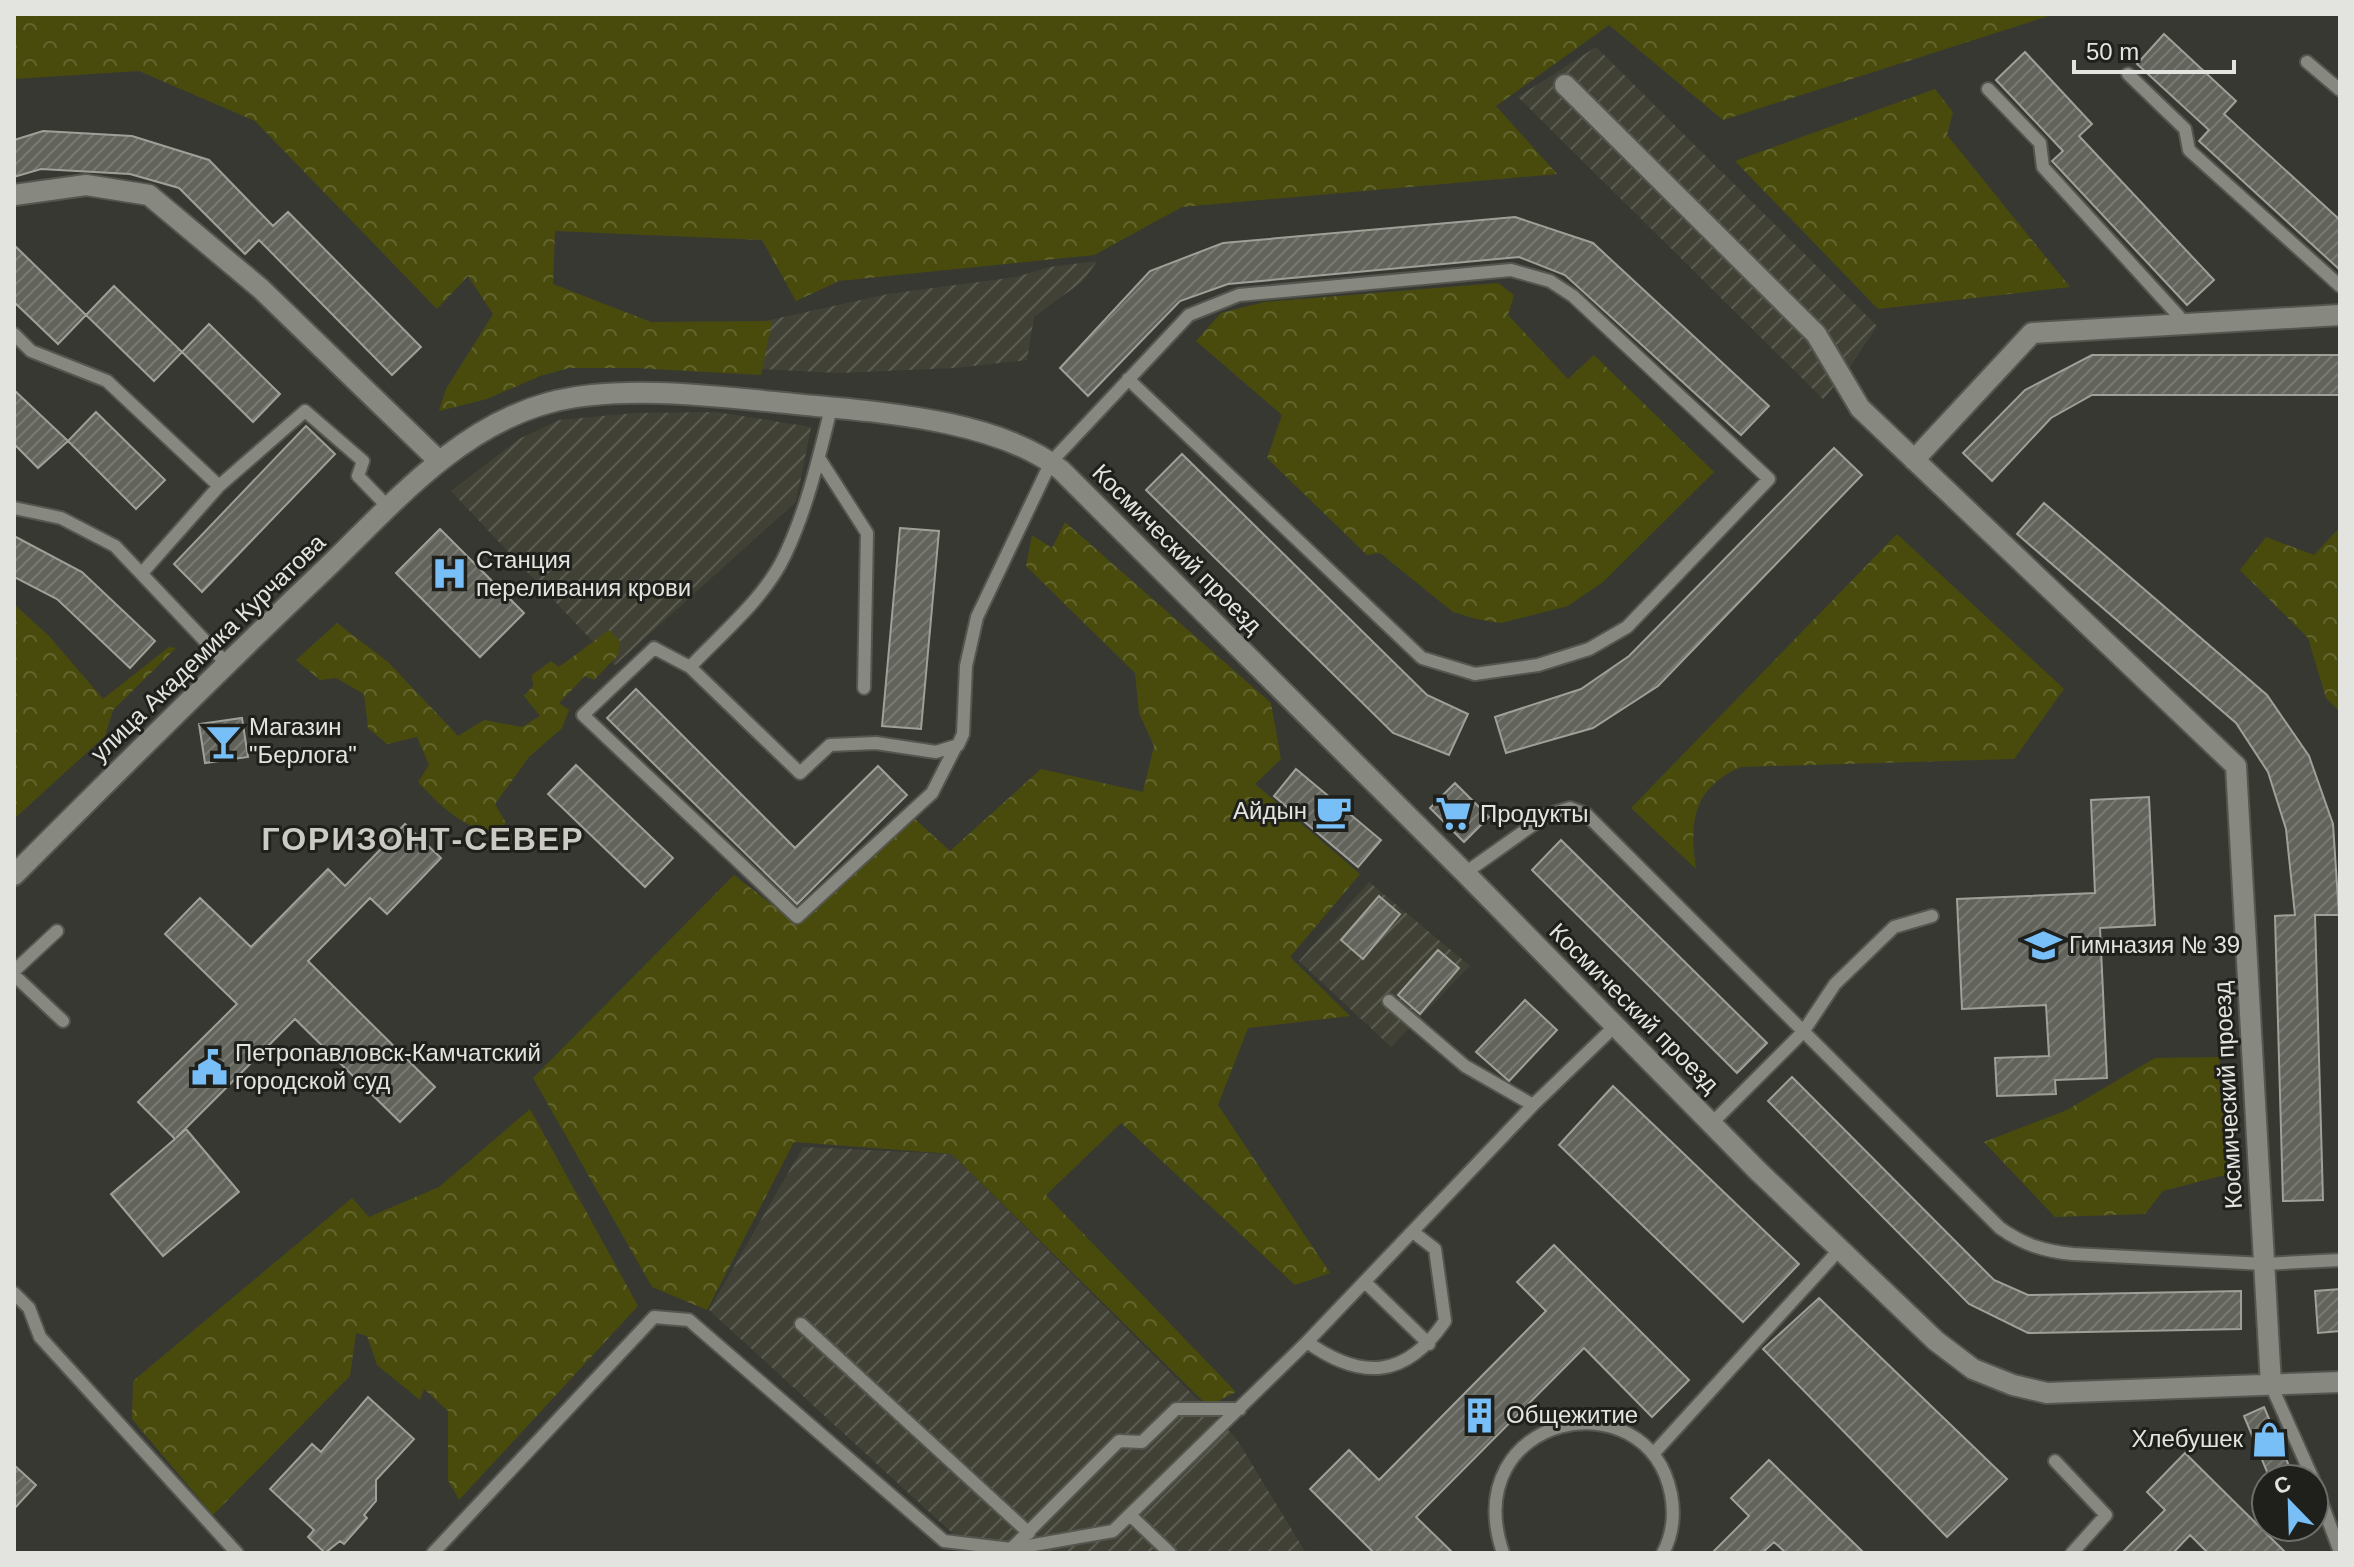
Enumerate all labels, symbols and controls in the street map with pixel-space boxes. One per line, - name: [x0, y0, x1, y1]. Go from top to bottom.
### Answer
- scale bar: [2074, 24, 2234, 74]
- text: 50 m: [2086, 38, 2139, 65]
- street label: Космический проезд: [1087, 458, 1268, 639]
- street label: улица Академика Курчатова: [85, 528, 331, 767]
- place label: Станция переливания крови: [476, 546, 691, 601]
- hospital icon: Станция переливания крови: [431, 555, 469, 593]
- place label: Магазин "Берлога": [249, 713, 357, 768]
- bar icon: Магазин "Берлога": [204, 722, 242, 760]
- cafe icon: Айдын: [1314, 792, 1352, 830]
- supermarket icon: Продукты: [1435, 795, 1473, 833]
- place label: Айдын: [1233, 797, 1307, 824]
- place label: Продукты: [1480, 800, 1588, 827]
- district label: ГОРИЗОНТ-СЕВЕР: [261, 821, 585, 857]
- street label: Космический проезд: [1544, 917, 1725, 1098]
- school or university icon: Гимназия № 39: [2024, 926, 2062, 964]
- place label: Гимназия № 39: [2069, 931, 2240, 958]
- street label: Космический проезд: [2208, 980, 2247, 1210]
- place label: Петропавловск-Камчатский городской суд: [235, 1039, 541, 1094]
- public building icon: Петропавловск-Камчатский городской суд: [190, 1048, 228, 1086]
- building icon: Общежитие: [1461, 1396, 1499, 1434]
- place label: Общежитие: [1506, 1401, 1638, 1428]
- shop icon: Хлебушек: [2250, 1420, 2288, 1458]
- place label: Хлебушек: [2132, 1425, 2243, 1452]
- north arrow: [2250, 1463, 2330, 1543]
- text: С: [2270, 1470, 2295, 1500]

